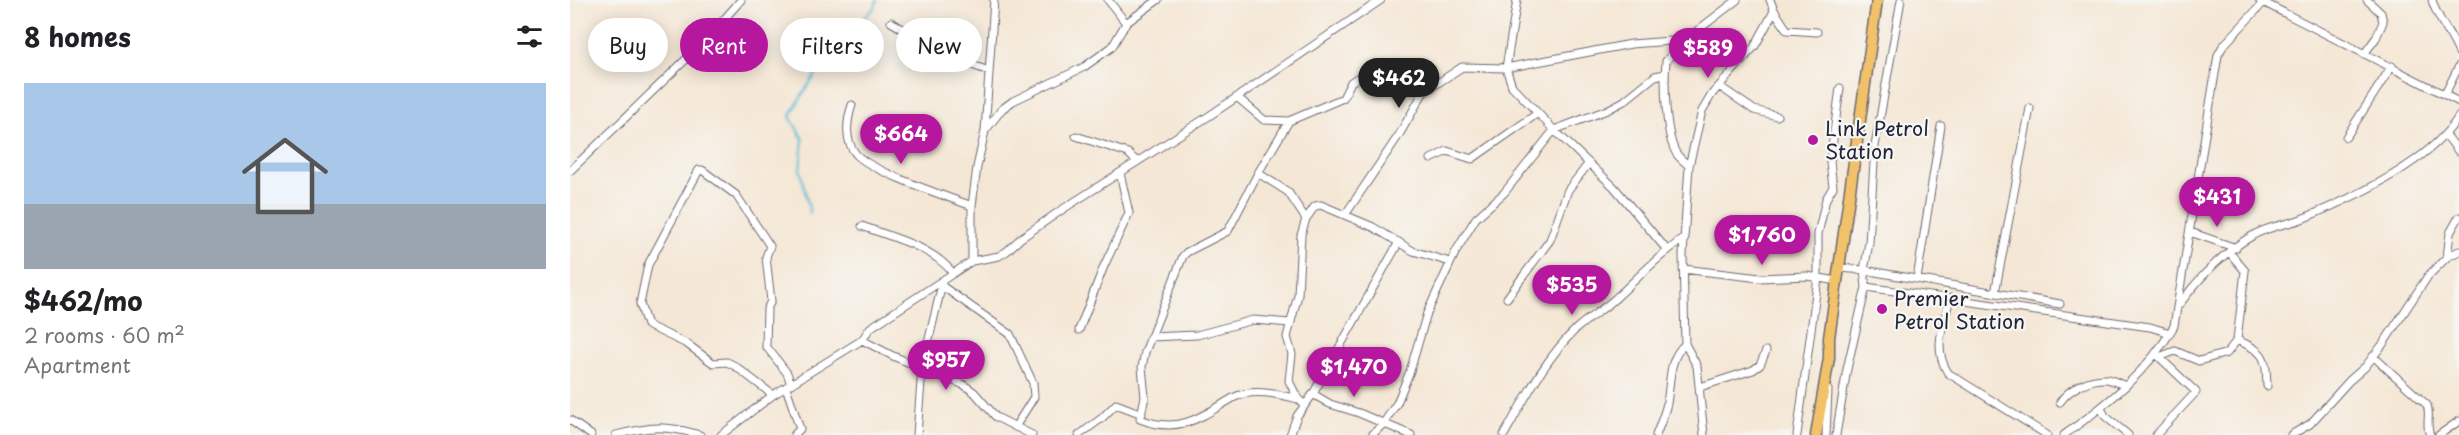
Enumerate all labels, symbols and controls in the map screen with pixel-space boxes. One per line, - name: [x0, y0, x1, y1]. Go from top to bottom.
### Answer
- text: 8 homes: [24, 17, 131, 56]
- chip: Buy: [588, 18, 668, 72]
- chip: Rent: [680, 18, 768, 72]
- chip: Filters: [780, 18, 884, 72]
- chip: New: [896, 18, 982, 72]
- icon: filters: [513, 20, 546, 53]
- pin: $589: [1672, 28, 1744, 79]
- text: $589: [1683, 32, 1733, 62]
- pin: $462: [1363, 58, 1435, 109]
- text: $462: [1372, 62, 1426, 92]
- place label: Link Petrol Station: [1825, 113, 1929, 166]
- pin: $664: [865, 114, 937, 165]
- text: $664: [874, 118, 928, 148]
- icon: home: [231, 122, 339, 230]
- marker: Link Petrol Station: [1806, 133, 1820, 147]
- pin: $431: [2181, 177, 2253, 228]
- text: $431: [2193, 181, 2241, 211]
- pin: $1,760: [1713, 215, 1811, 266]
- text: $1,760: [1728, 219, 1796, 249]
- pin: $535: [1536, 265, 1608, 316]
- text: $535: [1546, 269, 1598, 299]
- text: $462/mo: [24, 281, 143, 320]
- place label: Premier Petrol Station: [1894, 283, 2025, 336]
- marker: Premier Petrol Station: [1875, 302, 1889, 316]
- text: 2 rooms · 60 m²: [24, 320, 185, 350]
- pin: $957: [910, 340, 982, 391]
- text: $957: [922, 344, 970, 374]
- pin: $1,470: [1305, 347, 1403, 398]
- text: Apartment: [24, 350, 131, 380]
- text: $1,470: [1321, 351, 1387, 381]

